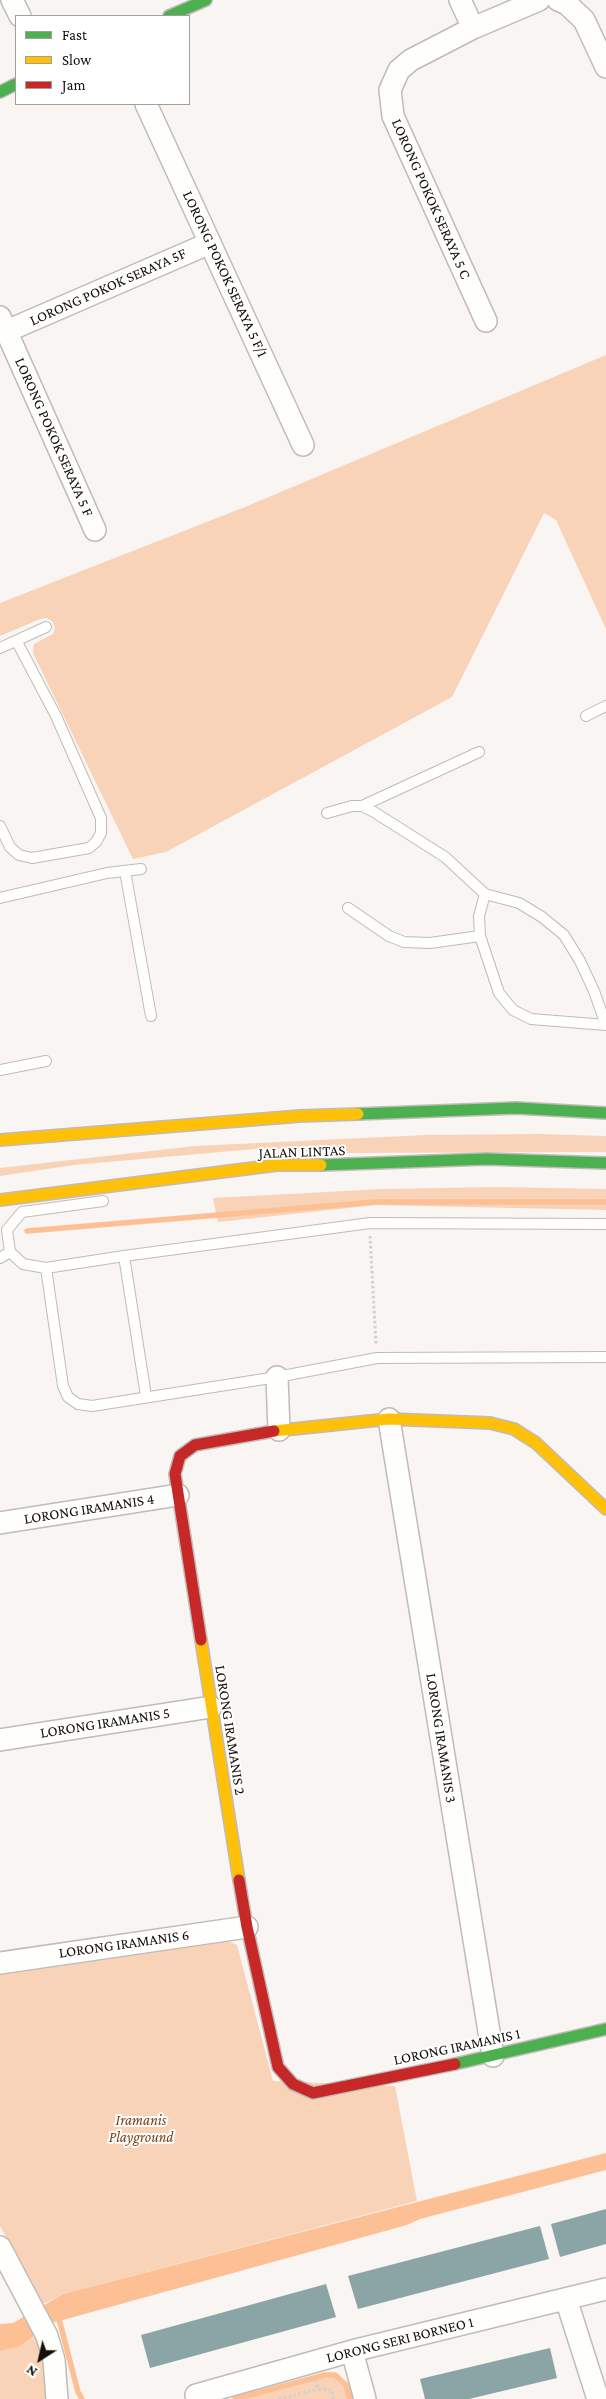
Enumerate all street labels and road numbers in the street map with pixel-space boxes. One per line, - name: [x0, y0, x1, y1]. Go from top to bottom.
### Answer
- street label: LORONG POKOK SERAYA 5 C: [387, 116, 475, 282]
- street label: LORONG POKOK SERAYA 5 F/1: [179, 188, 271, 360]
- street label: LORONG POKOK SERAYA 5F: [27, 244, 189, 330]
- street label: LORONG POKOK SERAYA 5 F: [11, 355, 97, 519]
- street label: JALAN LINTAS: [258, 1141, 346, 1163]
- street label: LORONG IRAMANIS 4: [23, 1490, 155, 1528]
- street label: LORONG IRAMANIS 2: [211, 1664, 249, 1796]
- street label: LORONG IRAMANIS 3: [422, 1672, 460, 1804]
- street label: LORONG IRAMANIS 5: [39, 1704, 171, 1742]
- street label: LORONG IRAMANIS 6: [58, 1926, 190, 1962]
- street label: LORONG IRAMANIS 1: [392, 2025, 522, 2069]
- street label: LORONG SERI BORNEO 1: [325, 2313, 475, 2367]

